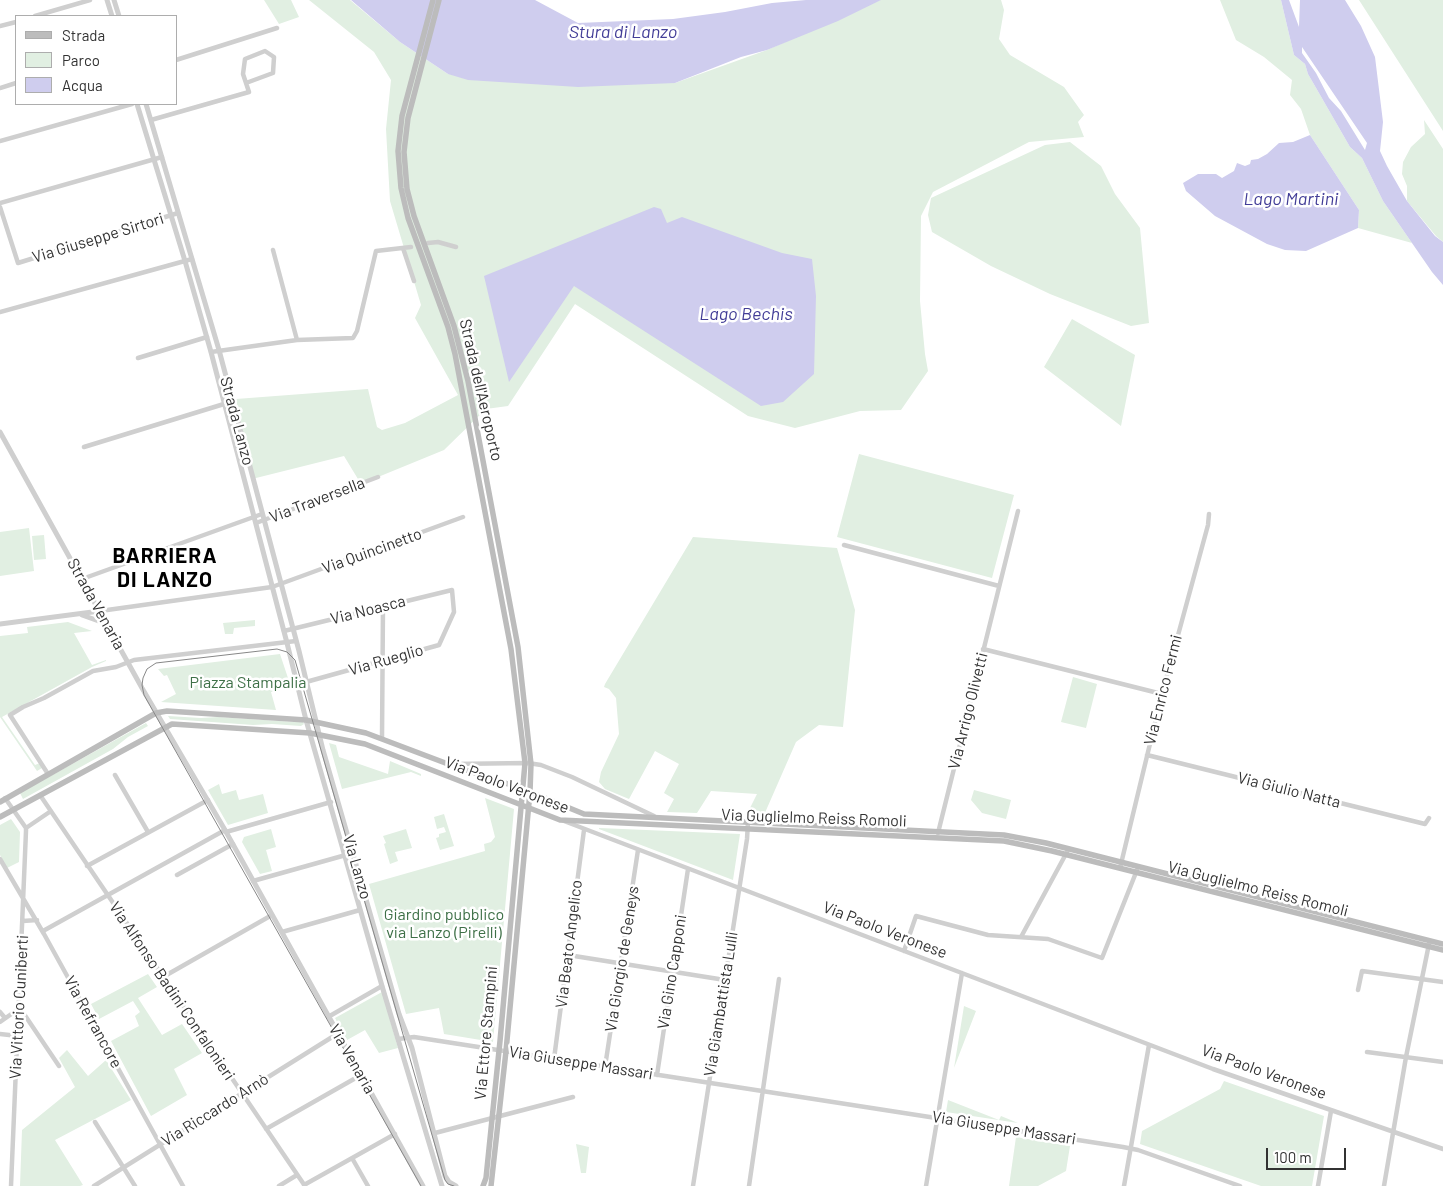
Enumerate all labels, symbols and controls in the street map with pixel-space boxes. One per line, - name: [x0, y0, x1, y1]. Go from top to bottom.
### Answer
- legend: [15, 15, 178, 105]
- water label: Stura di Lanzo: [569, 21, 677, 43]
- text: Strada: [62, 26, 105, 44]
- text: Parco: [62, 51, 100, 69]
- text: Acqua: [62, 76, 103, 94]
- water label: Lago Martini: [1243, 188, 1339, 210]
- street label: Via Giuseppe Sirtori: [30, 209, 166, 267]
- water label: Lago Bechis: [699, 303, 793, 325]
- street label: Strada dell'Aeroporto: [455, 317, 507, 463]
- street label: Strada Lanzo: [216, 375, 258, 467]
- street label: Via Traversella: [267, 473, 367, 527]
- street label: Via Quincinetto: [320, 524, 424, 578]
- district label: BARRIERA DI LANZO: [111, 543, 219, 593]
- street label: Strada Venaria: [63, 555, 129, 653]
- street label: Via Noasca: [328, 591, 408, 629]
- street label: Via Enrico Fermi: [1140, 633, 1186, 747]
- street label: Via Rueglio: [346, 640, 426, 680]
- street label: Via Arrigo Olivetti: [944, 650, 992, 772]
- park label: Piazza Stampalia: [190, 673, 306, 693]
- street label: Via Paolo Veronese: [442, 752, 572, 818]
- street label: Via Giulio Natta: [1235, 768, 1343, 812]
- street label: Via Guglielmo Reiss Romoli: [721, 805, 907, 831]
- street label: Via Lanzo: [339, 832, 375, 902]
- street label: Via Guglielmo Reiss Romoli: [1166, 857, 1350, 921]
- street label: Via Beato Angelico: [552, 879, 586, 1009]
- street label: Via Giorgio de Geneys: [601, 884, 643, 1034]
- street label: Via Paolo Veronese: [820, 897, 950, 963]
- street label: Via Alfonso Badini Confalonieri: [105, 898, 239, 1084]
- park label: Giardino pubblico via Lanzo (Pirelli): [384, 905, 504, 943]
- street label: Via Gino Capponi: [653, 913, 691, 1031]
- street label: Via Giambattista Lulli: [700, 930, 742, 1078]
- street label: Via Vittorio Cuniberti: [6, 934, 32, 1080]
- street label: Via Ettore Stampini: [471, 965, 501, 1101]
- street label: Via Refrancore: [60, 973, 126, 1071]
- street label: Via Venaria: [324, 1021, 380, 1097]
- street label: Via Paolo Veronese: [1199, 1040, 1329, 1104]
- street label: Via Giuseppe Massari: [508, 1042, 654, 1084]
- street label: Via Riccardo Arnò: [158, 1069, 272, 1151]
- street label: Via Giuseppe Massari: [931, 1107, 1077, 1149]
- scale bar: [1268, 1138, 1348, 1170]
- text: 100 m: [1274, 1148, 1312, 1166]

